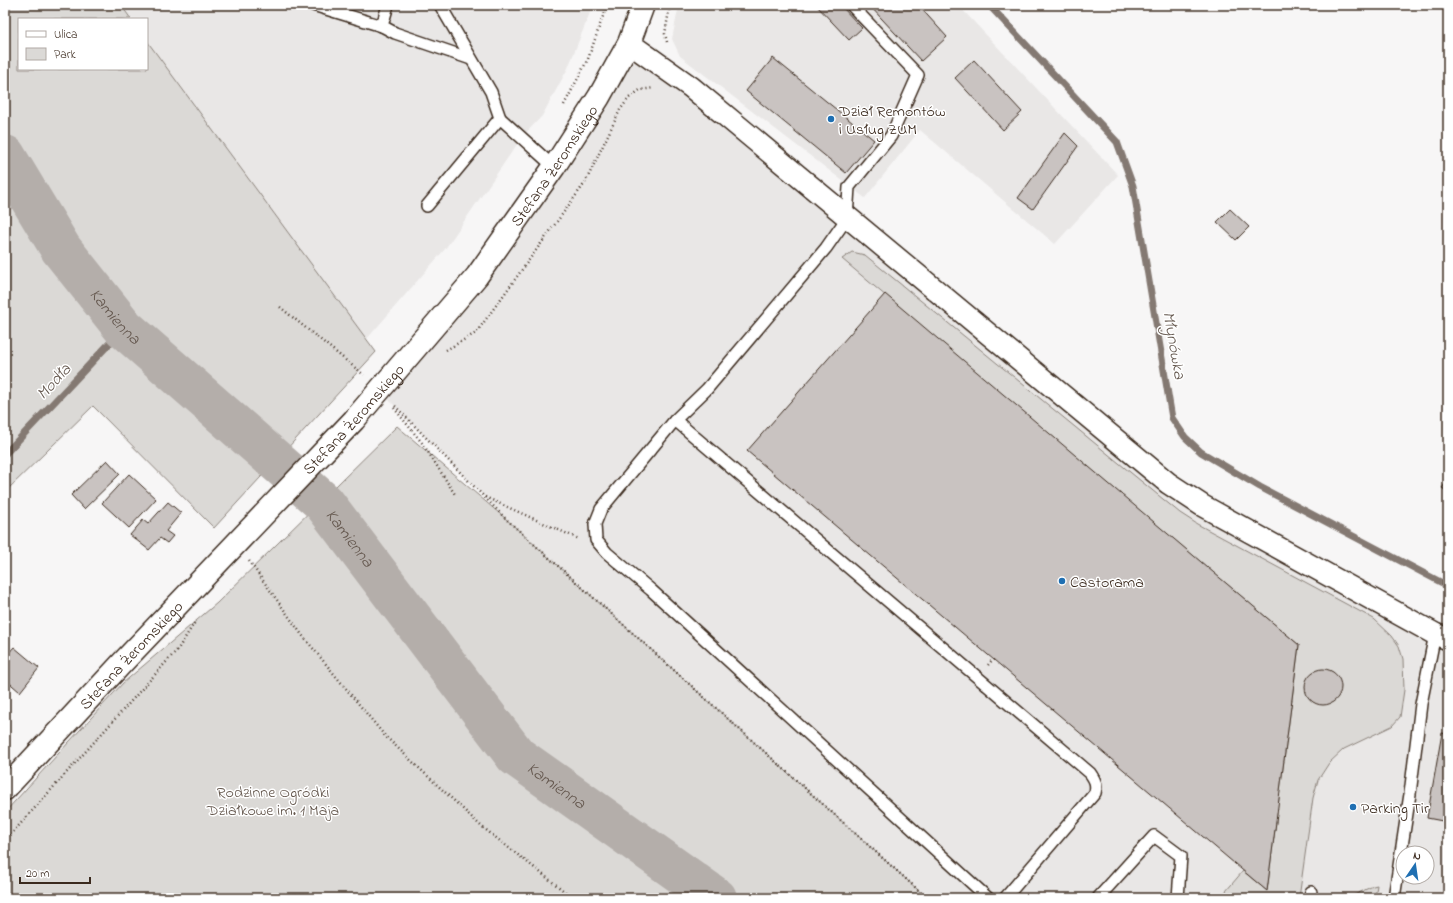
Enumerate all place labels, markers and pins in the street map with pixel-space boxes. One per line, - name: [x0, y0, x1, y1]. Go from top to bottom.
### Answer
- place label: Dział Remontów i Usług ZUM: [838, 100, 945, 142]
- marker: Dział Remontów i Usług ZUM: [826, 114, 836, 124]
- place label: Castorama: [1070, 571, 1144, 595]
- marker: Castorama: [1057, 576, 1067, 586]
- place label: Parking Tir: [1361, 797, 1429, 821]
- marker: Parking Tir: [1348, 802, 1358, 812]

